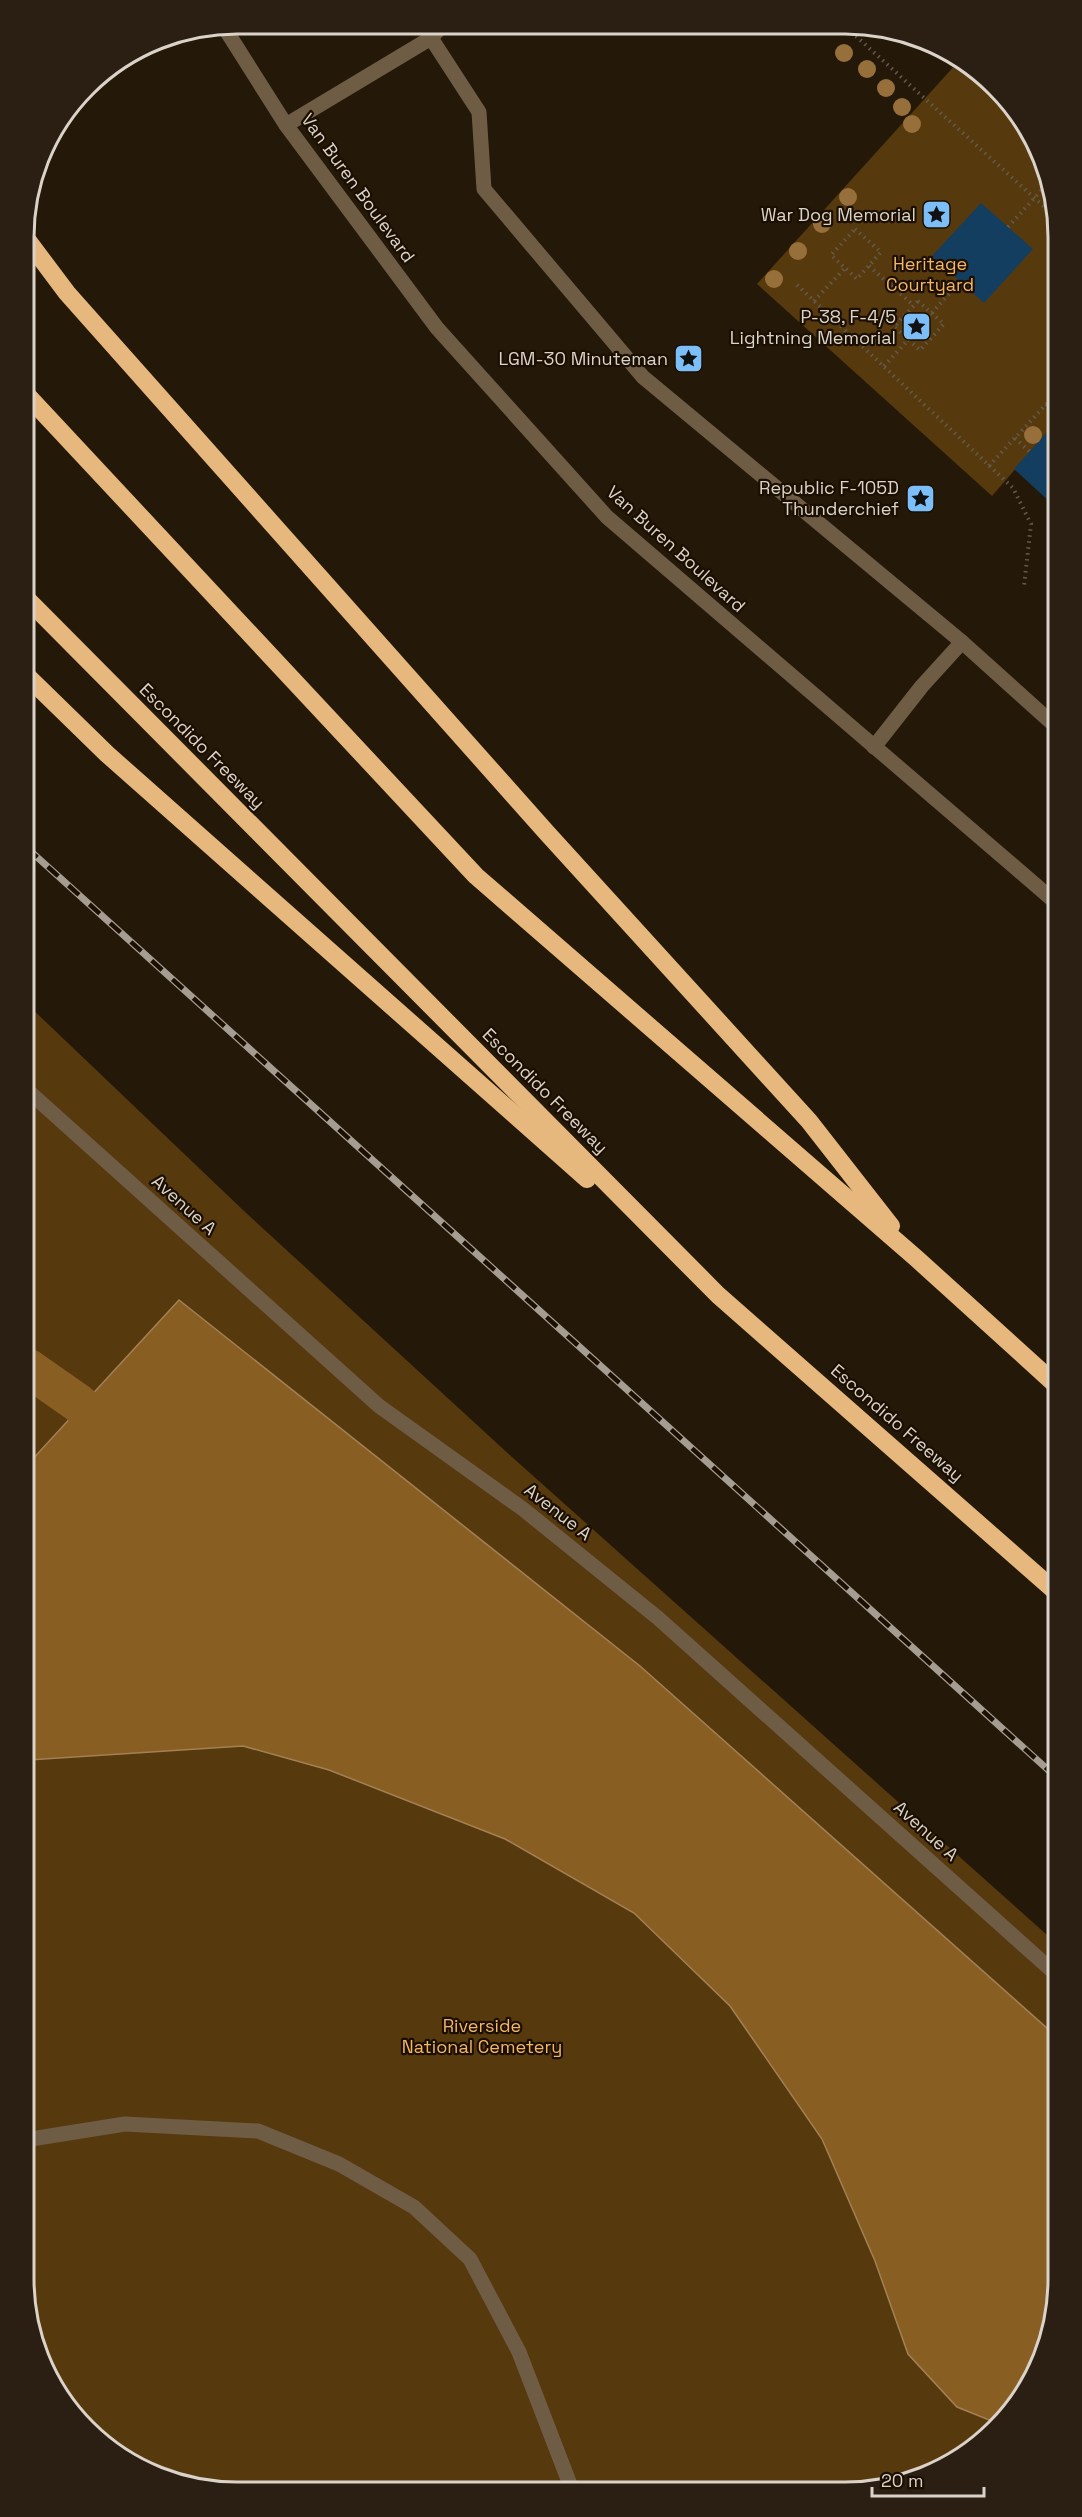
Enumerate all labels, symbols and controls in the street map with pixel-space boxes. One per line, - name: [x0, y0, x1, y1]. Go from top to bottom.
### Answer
- street label: Van Buren Boulevard: [297, 109, 420, 267]
- place icon: War Dog Memorial: [921, 199, 953, 231]
- place label: War Dog Memorial: [761, 203, 916, 226]
- park label: Heritage Courtyard: [886, 252, 974, 296]
- place label: P-38, F-4/5 Lightning Memorial: [730, 305, 896, 349]
- place icon: P-38, F-4/5 Lightning Memorial: [901, 311, 933, 343]
- place icon: LGM-30 Minuteman: [673, 343, 705, 375]
- place label: LGM-30 Minuteman: [498, 347, 668, 370]
- place label: Republic F-105D Thunderchief: [759, 476, 899, 520]
- street label: Van Buren Boulevard: [602, 480, 750, 617]
- place icon: Republic F-105D Thunderchief: [904, 482, 936, 514]
- street label: Escondido Freeway: [135, 678, 270, 813]
- street label: Escondido Freeway: [478, 1023, 613, 1158]
- street label: Avenue A: [147, 1170, 221, 1240]
- street label: Escondido Freeway: [826, 1359, 968, 1487]
- street label: Avenue A: [520, 1478, 597, 1545]
- street label: Avenue A: [889, 1796, 963, 1866]
- park label: Riverside National Cemetery: [402, 2014, 562, 2058]
- scale bar: [872, 2460, 984, 2498]
- text: 20 m: [881, 2469, 924, 2492]

